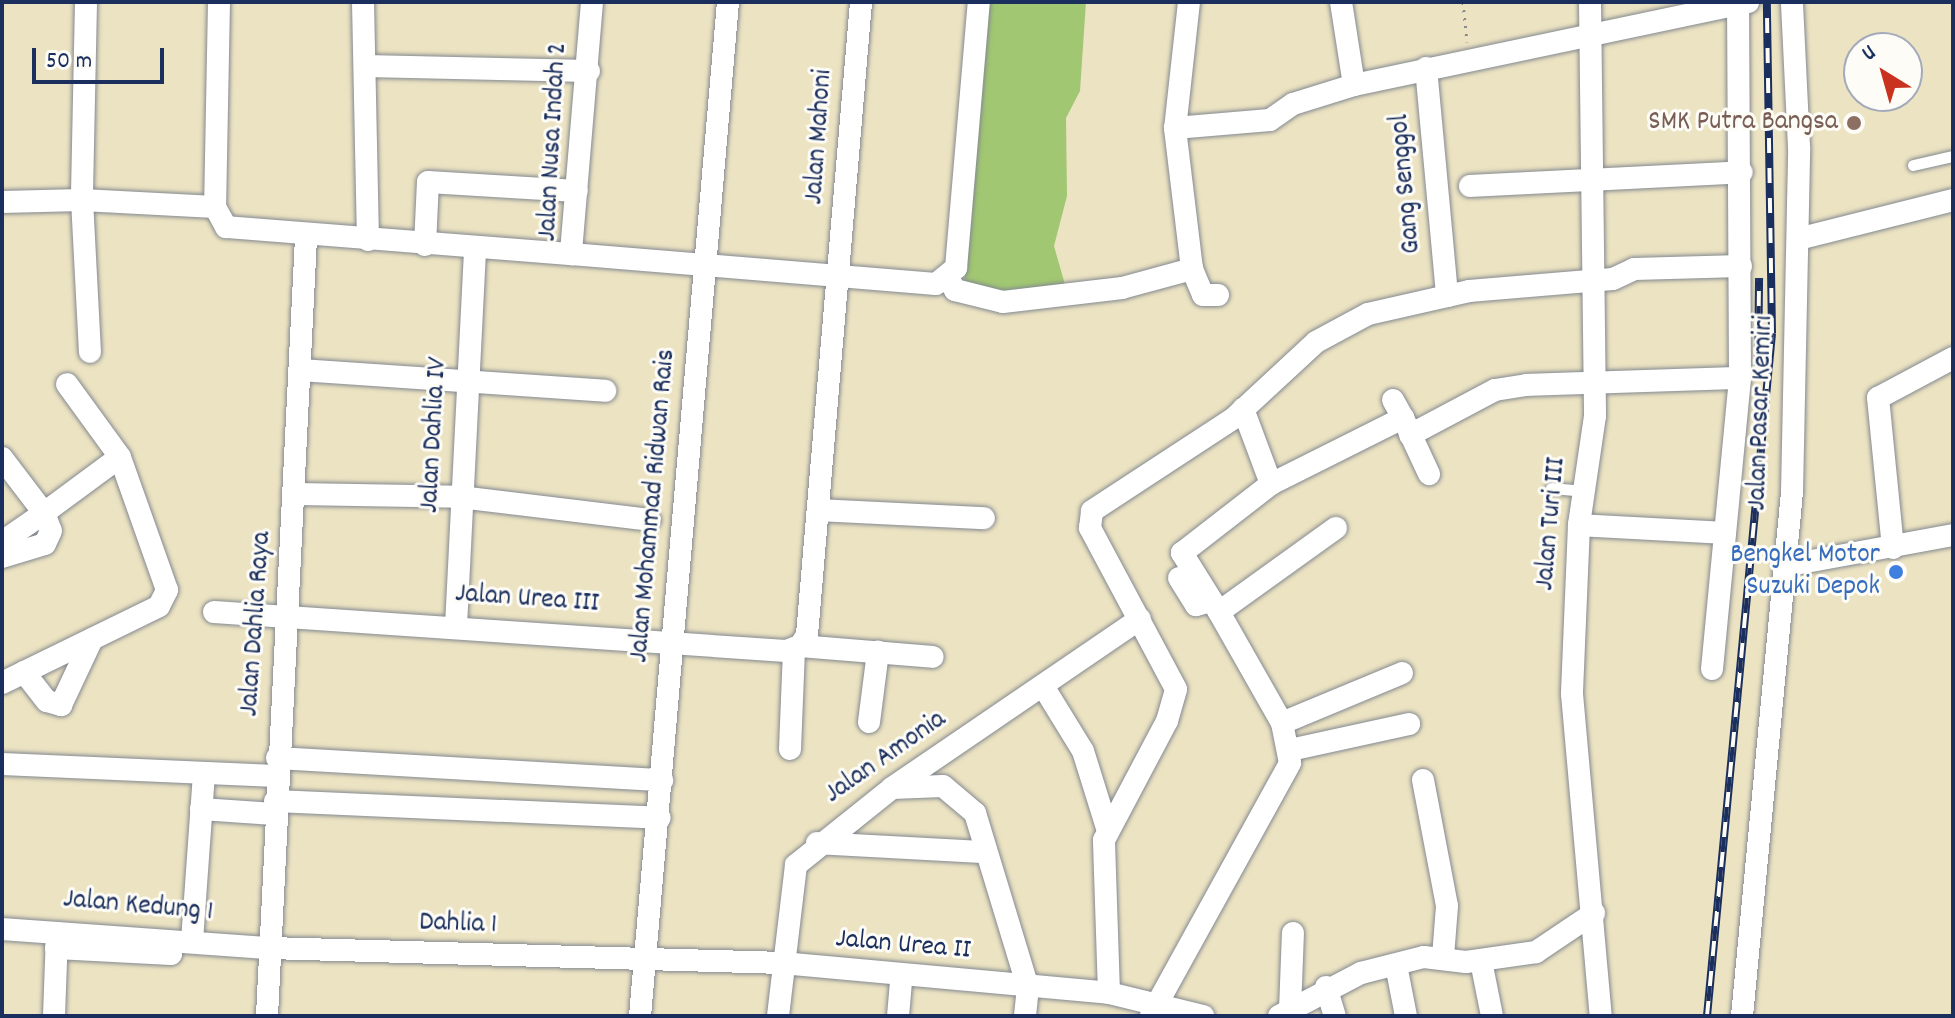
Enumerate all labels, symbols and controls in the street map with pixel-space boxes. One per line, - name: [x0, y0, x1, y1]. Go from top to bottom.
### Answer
- scale bar: [36, 32, 168, 82]
- north arrow: [1843, 32, 1923, 112]
- text: U: [1856, 38, 1883, 70]
- street label: Jalan Nusa Indah 2: [532, 42, 576, 242]
- text: 50 m: [46, 45, 92, 79]
- street label: Jalan Mahoni: [799, 68, 841, 206]
- place label: SMK Putra Bangsa: [1648, 106, 1838, 140]
- street label: Gang Senggol: [1384, 113, 1430, 255]
- marker: SMK Putra Bangsa: [1845, 114, 1863, 132]
- street label: Jalan Pasar Kemiri: [1742, 315, 1782, 511]
- street label: Jalan Mohammad Ridwan Rais: [624, 348, 684, 664]
- street label: Jalan Dahlia IV: [414, 356, 456, 514]
- street label: Jalan Turi III: [1529, 456, 1575, 592]
- street label: Jalan Dahlia Raya: [234, 530, 280, 718]
- place label: Bengkel Motor Suzuki Depok: [1730, 539, 1880, 605]
- marker: Bengkel Motor Suzuki Depok: [1887, 563, 1905, 581]
- street label: Jalan Urea III: [454, 578, 600, 622]
- street label: Jalan Amonia: [819, 704, 953, 812]
- street label: Jalan Kedung 1: [61, 884, 215, 930]
- street label: Dahlia 1: [419, 907, 497, 943]
- street label: Jalan Urea II: [834, 923, 972, 969]

